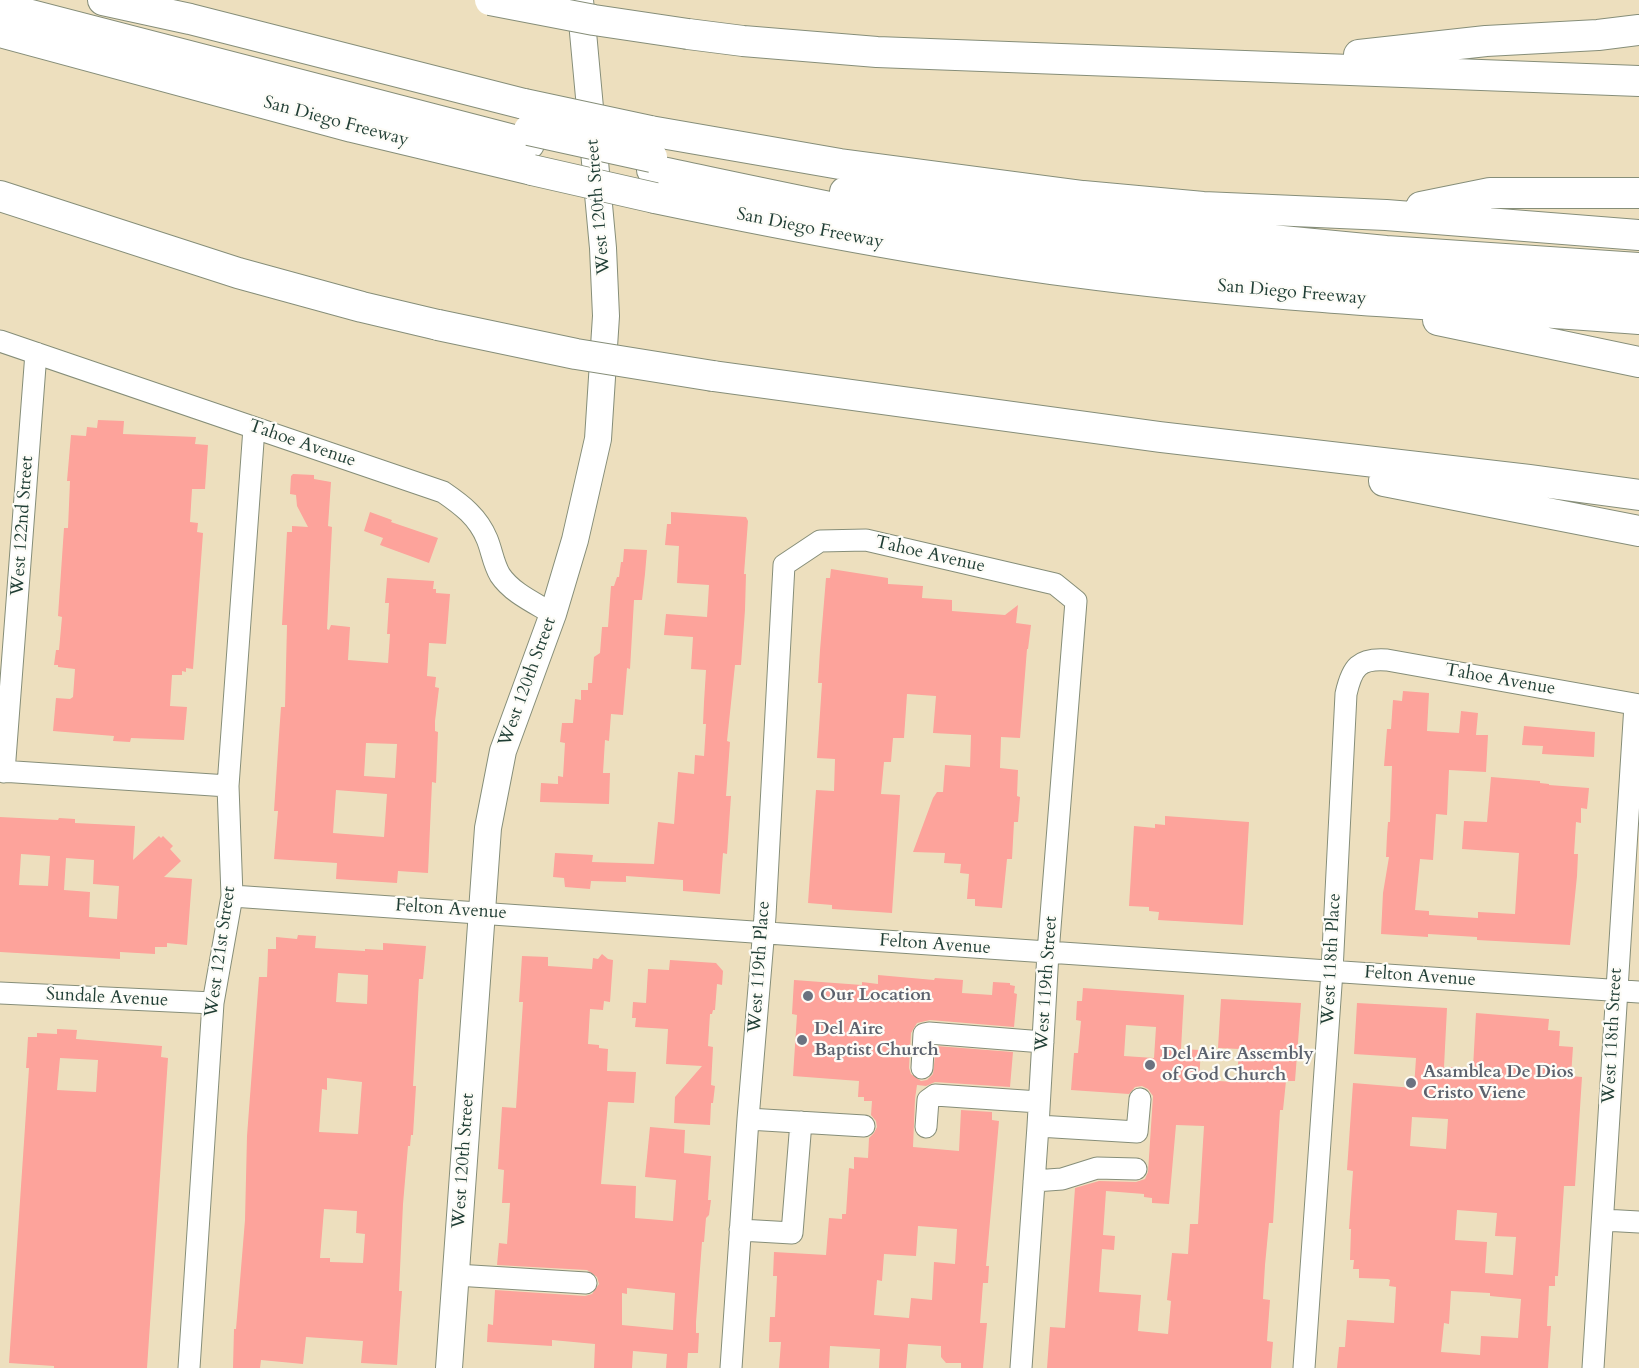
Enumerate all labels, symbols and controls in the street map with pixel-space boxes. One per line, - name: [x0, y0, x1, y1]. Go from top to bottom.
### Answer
- street label: San Diego Freeway: [261, 92, 411, 152]
- street label: West 120th Street: [582, 138, 616, 276]
- street label: San Diego Freeway: [735, 204, 885, 254]
- street label: San Diego Freeway: [1217, 276, 1367, 310]
- street label: Tahoe Avenue: [246, 416, 358, 472]
- street label: West 122nd Street: [7, 455, 39, 597]
- street label: Tahoe Avenue: [873, 532, 987, 578]
- street label: West 120th Street: [495, 614, 561, 750]
- street label: Tahoe Avenue: [1443, 660, 1557, 700]
- street label: West 121st Street: [201, 885, 241, 1019]
- street label: West 118th Place: [1318, 893, 1346, 1025]
- street label: Felton Avenue: [394, 895, 508, 925]
- street label: West 119th Place: [745, 900, 775, 1034]
- street label: West 119th Street: [1031, 915, 1063, 1053]
- street label: Felton Avenue: [878, 930, 992, 960]
- street label: Felton Avenue: [1363, 962, 1477, 992]
- street label: West 118th Street: [1599, 968, 1627, 1104]
- street label: Sundale Avenue: [45, 984, 169, 1012]
- place label: Our Location: [820, 985, 931, 1007]
- marker: Our Location: [801, 989, 815, 1003]
- place label: Del Aire Baptist Church: [814, 1019, 939, 1062]
- marker: Del Aire Baptist Church: [795, 1033, 809, 1047]
- place label: Del Aire Assembly of God Church: [1162, 1044, 1314, 1086]
- marker: Del Aire Assembly of God Church: [1143, 1058, 1157, 1072]
- place label: Asamblea De Dios Cristo Viene: [1423, 1062, 1574, 1104]
- marker: Asamblea De Dios Cristo Viene: [1404, 1076, 1418, 1090]
- street label: West 120th Street: [448, 1092, 480, 1230]

